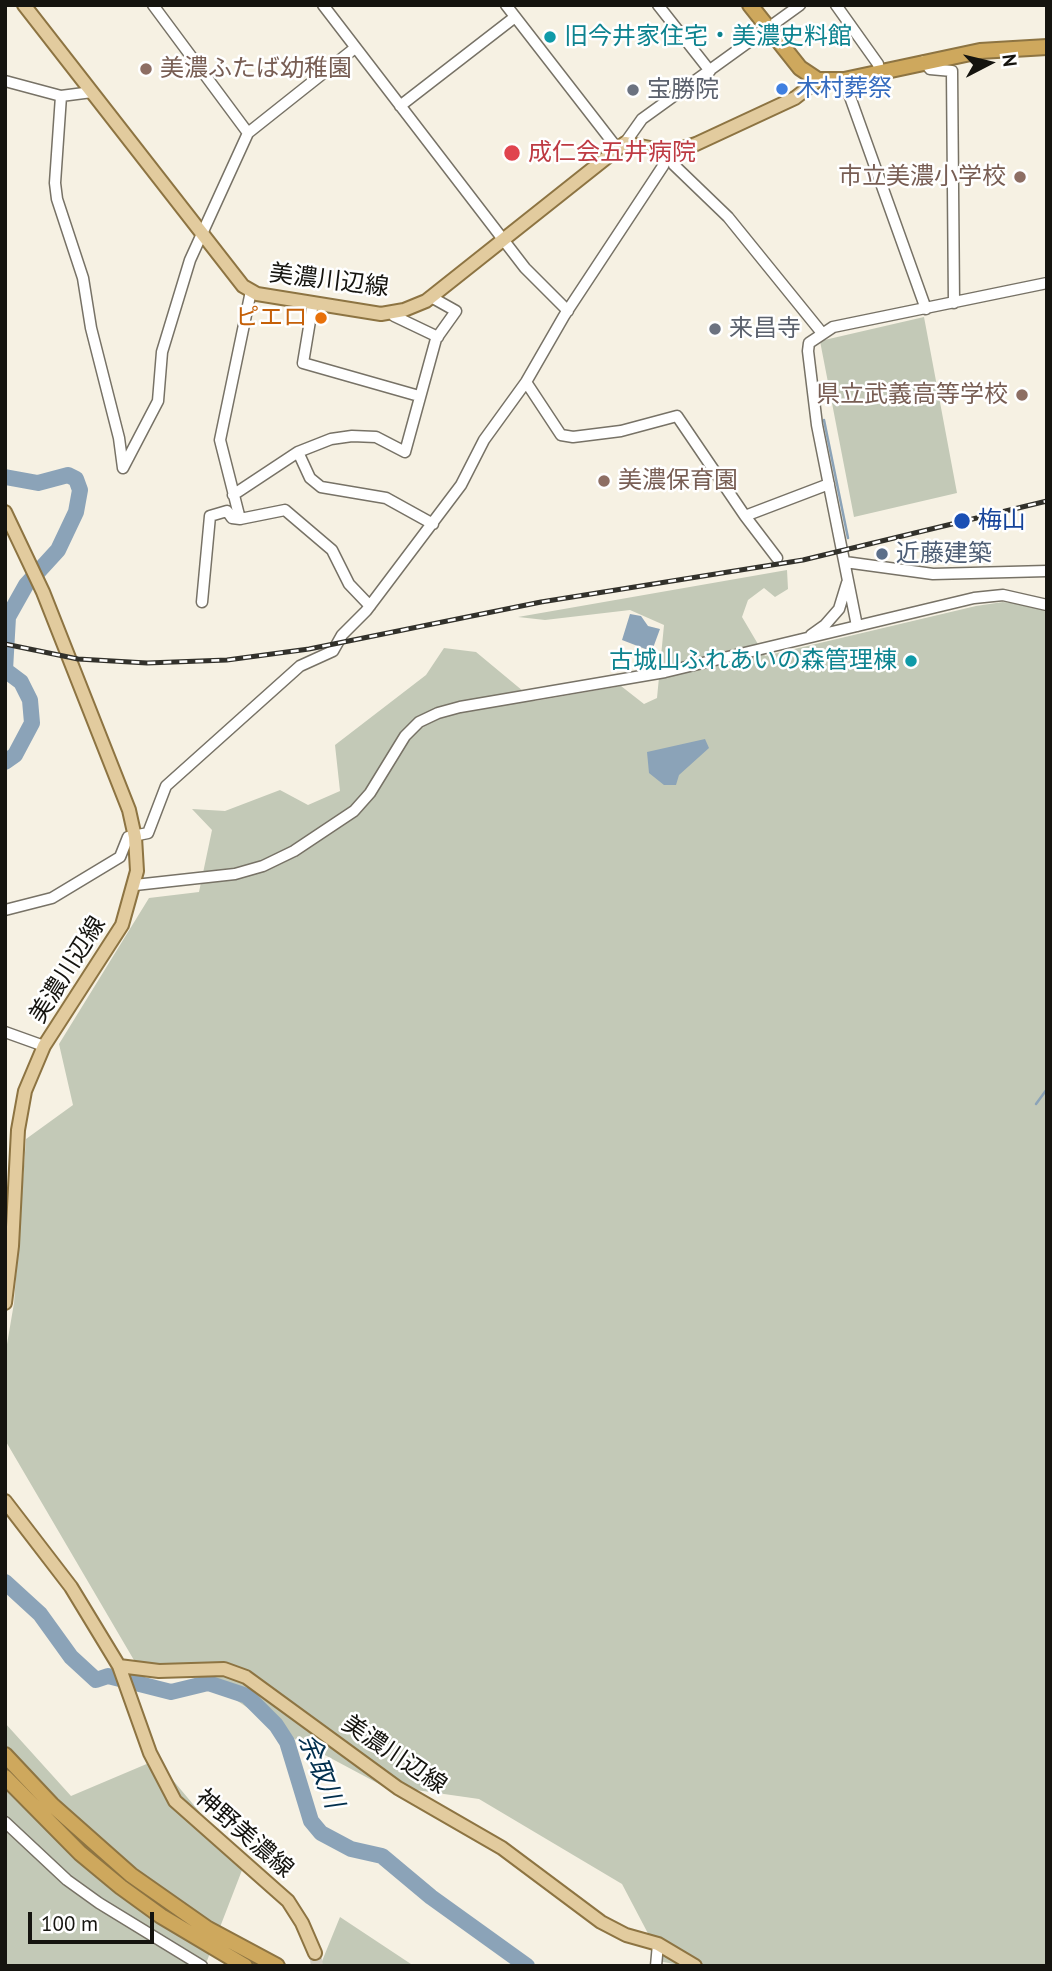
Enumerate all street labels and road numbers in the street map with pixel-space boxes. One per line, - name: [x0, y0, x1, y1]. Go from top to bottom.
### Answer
- street label: 美濃川辺線: [268, 259, 390, 303]
- street label: 美濃川辺線: [24, 911, 112, 1029]
- street label: 美濃川辺線: [336, 1710, 452, 1800]
- street label: 神野美濃線: [189, 1784, 299, 1884]

